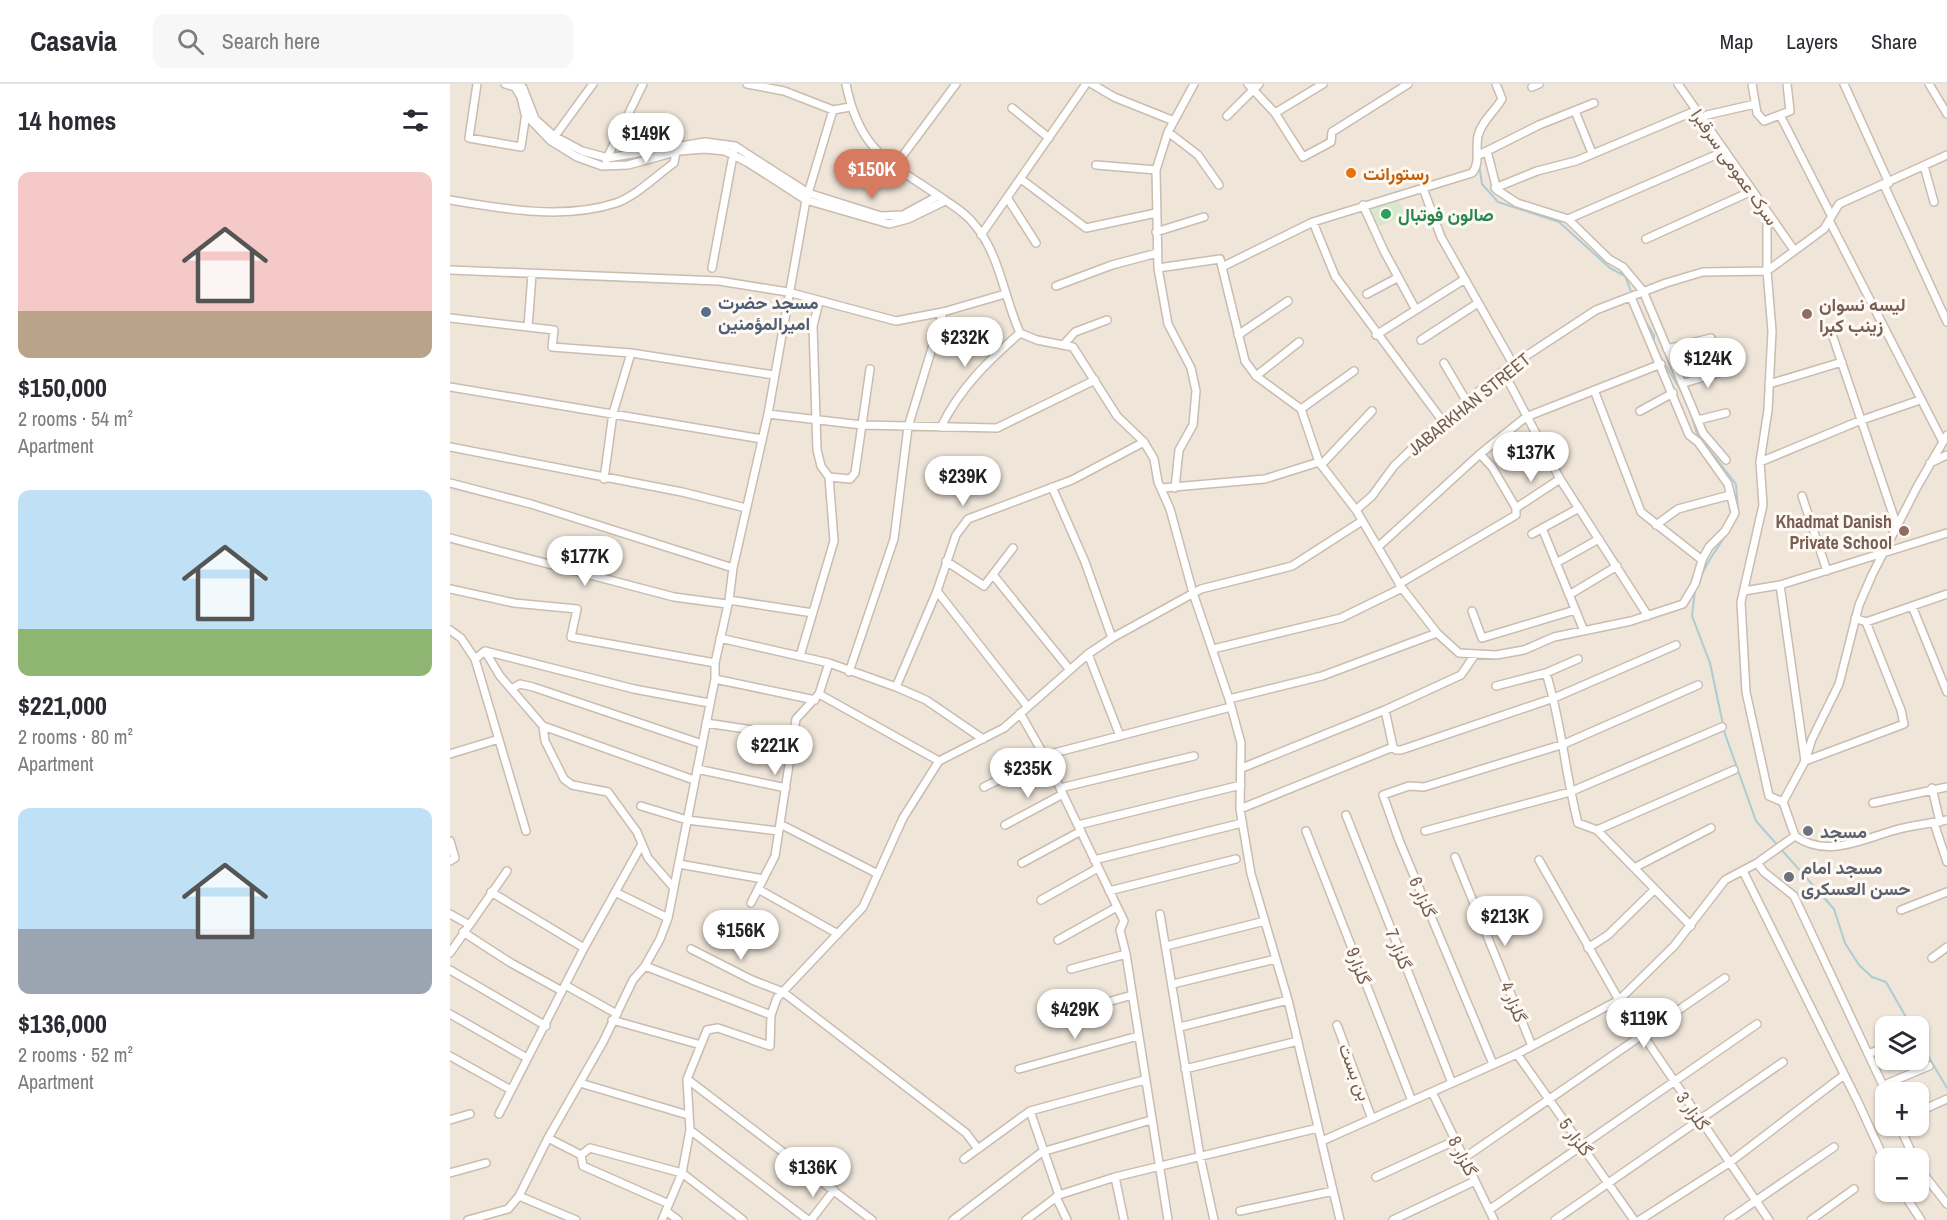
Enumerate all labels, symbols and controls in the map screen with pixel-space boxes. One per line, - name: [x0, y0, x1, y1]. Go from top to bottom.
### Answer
- search box: [153, 14, 573, 68]
- text: Casavia: [30, 22, 117, 60]
- icon: search: [174, 25, 207, 58]
- text: Search here: [222, 26, 320, 56]
- text: Map: [1720, 27, 1753, 56]
- text: Layers: [1786, 27, 1838, 56]
- text: Share: [1871, 27, 1917, 56]
- text: 14 homes: [18, 103, 116, 138]
- icon: filters: [399, 104, 432, 137]
- street label: سرک عمومی سرقبرا: [1685, 104, 1785, 230]
- pin: $149K: [604, 113, 688, 164]
- text: $149K: [622, 119, 670, 146]
- pin: $150K: [830, 149, 914, 200]
- text: $150K: [848, 155, 896, 182]
- place label: رستورانت: [1363, 161, 1429, 186]
- marker: رستورانت: [1344, 166, 1358, 180]
- place label: صالون فوتبال: [1398, 202, 1494, 227]
- marker: صالون فوتبال: [1379, 207, 1393, 221]
- icon: home: [171, 211, 279, 319]
- place label: مسجد حضرت امیرالمؤمنین: [718, 290, 819, 336]
- place label: لیسه نسوان زینب کبرا: [1819, 292, 1906, 338]
- marker: مسجد حضرت امیرالمؤمنین: [699, 305, 713, 319]
- marker: لیسه نسوان زینب کبرا: [1800, 307, 1814, 321]
- pin: $232K: [923, 317, 1007, 368]
- text: $232K: [941, 323, 989, 350]
- pin: $124K: [1666, 338, 1750, 389]
- text: $124K: [1684, 344, 1732, 371]
- street label: JABARKHAN STREET: [1402, 347, 1536, 461]
- text: $150,000: [18, 370, 107, 405]
- text: 2 rooms · 54 m²: [18, 405, 133, 432]
- text: Apartment: [18, 432, 94, 459]
- pin: $137K: [1489, 432, 1573, 483]
- text: $137K: [1507, 438, 1555, 465]
- pin: $239K: [921, 456, 1005, 507]
- text: $239K: [939, 462, 987, 489]
- place label: Khadmat Danish Private School: [1776, 509, 1892, 555]
- marker: Khadmat Danish Private School: [1897, 524, 1911, 538]
- icon: home: [171, 529, 279, 637]
- pin: $177K: [543, 536, 627, 587]
- text: $177K: [561, 542, 609, 569]
- text: $221,000: [18, 688, 107, 723]
- text: 2 rooms · 80 m²: [18, 723, 133, 750]
- pin: $221K: [733, 725, 817, 776]
- text: $221K: [751, 731, 799, 758]
- pin: $235K: [986, 748, 1070, 799]
- text: Apartment: [18, 750, 94, 777]
- text: $235K: [1004, 754, 1052, 781]
- place label: مسجد: [1820, 819, 1867, 844]
- marker: مسجد: [1801, 824, 1815, 838]
- icon: home: [171, 847, 279, 955]
- place label: مسجد امام حسن العسکری: [1801, 855, 1911, 901]
- marker: مسجد امام حسن العسکری: [1782, 870, 1796, 884]
- street label: گلزار 6: [1403, 873, 1443, 921]
- pin: $213K: [1463, 896, 1547, 947]
- text: $213K: [1481, 902, 1529, 929]
- pin: $156K: [699, 910, 783, 961]
- text: $156K: [717, 916, 765, 943]
- street label: گلزار 7: [1380, 925, 1418, 973]
- street label: گلزار9: [1341, 944, 1377, 988]
- street label: گلزار 4: [1495, 978, 1533, 1026]
- pin: $429K: [1033, 989, 1117, 1040]
- text: $429K: [1051, 995, 1099, 1022]
- pin: $119K: [1602, 998, 1686, 1049]
- text: $119K: [1620, 1004, 1668, 1031]
- text: $136,000: [18, 1006, 107, 1041]
- map controls: [1875, 1016, 1929, 1202]
- button: layers: [1875, 1016, 1929, 1070]
- street label: بن بست: [1333, 1040, 1377, 1104]
- text: 2 rooms · 52 m²: [18, 1041, 133, 1068]
- text: Apartment: [18, 1068, 94, 1095]
- button: +: [1875, 1082, 1929, 1136]
- street label: گلزار 3: [1671, 1087, 1715, 1135]
- street label: گلزار 5: [1553, 1113, 1599, 1161]
- street label: گلزار 8: [1442, 1132, 1484, 1180]
- pin: $136K: [771, 1147, 855, 1198]
- button: −: [1875, 1148, 1929, 1202]
- text: $136K: [789, 1153, 837, 1180]

